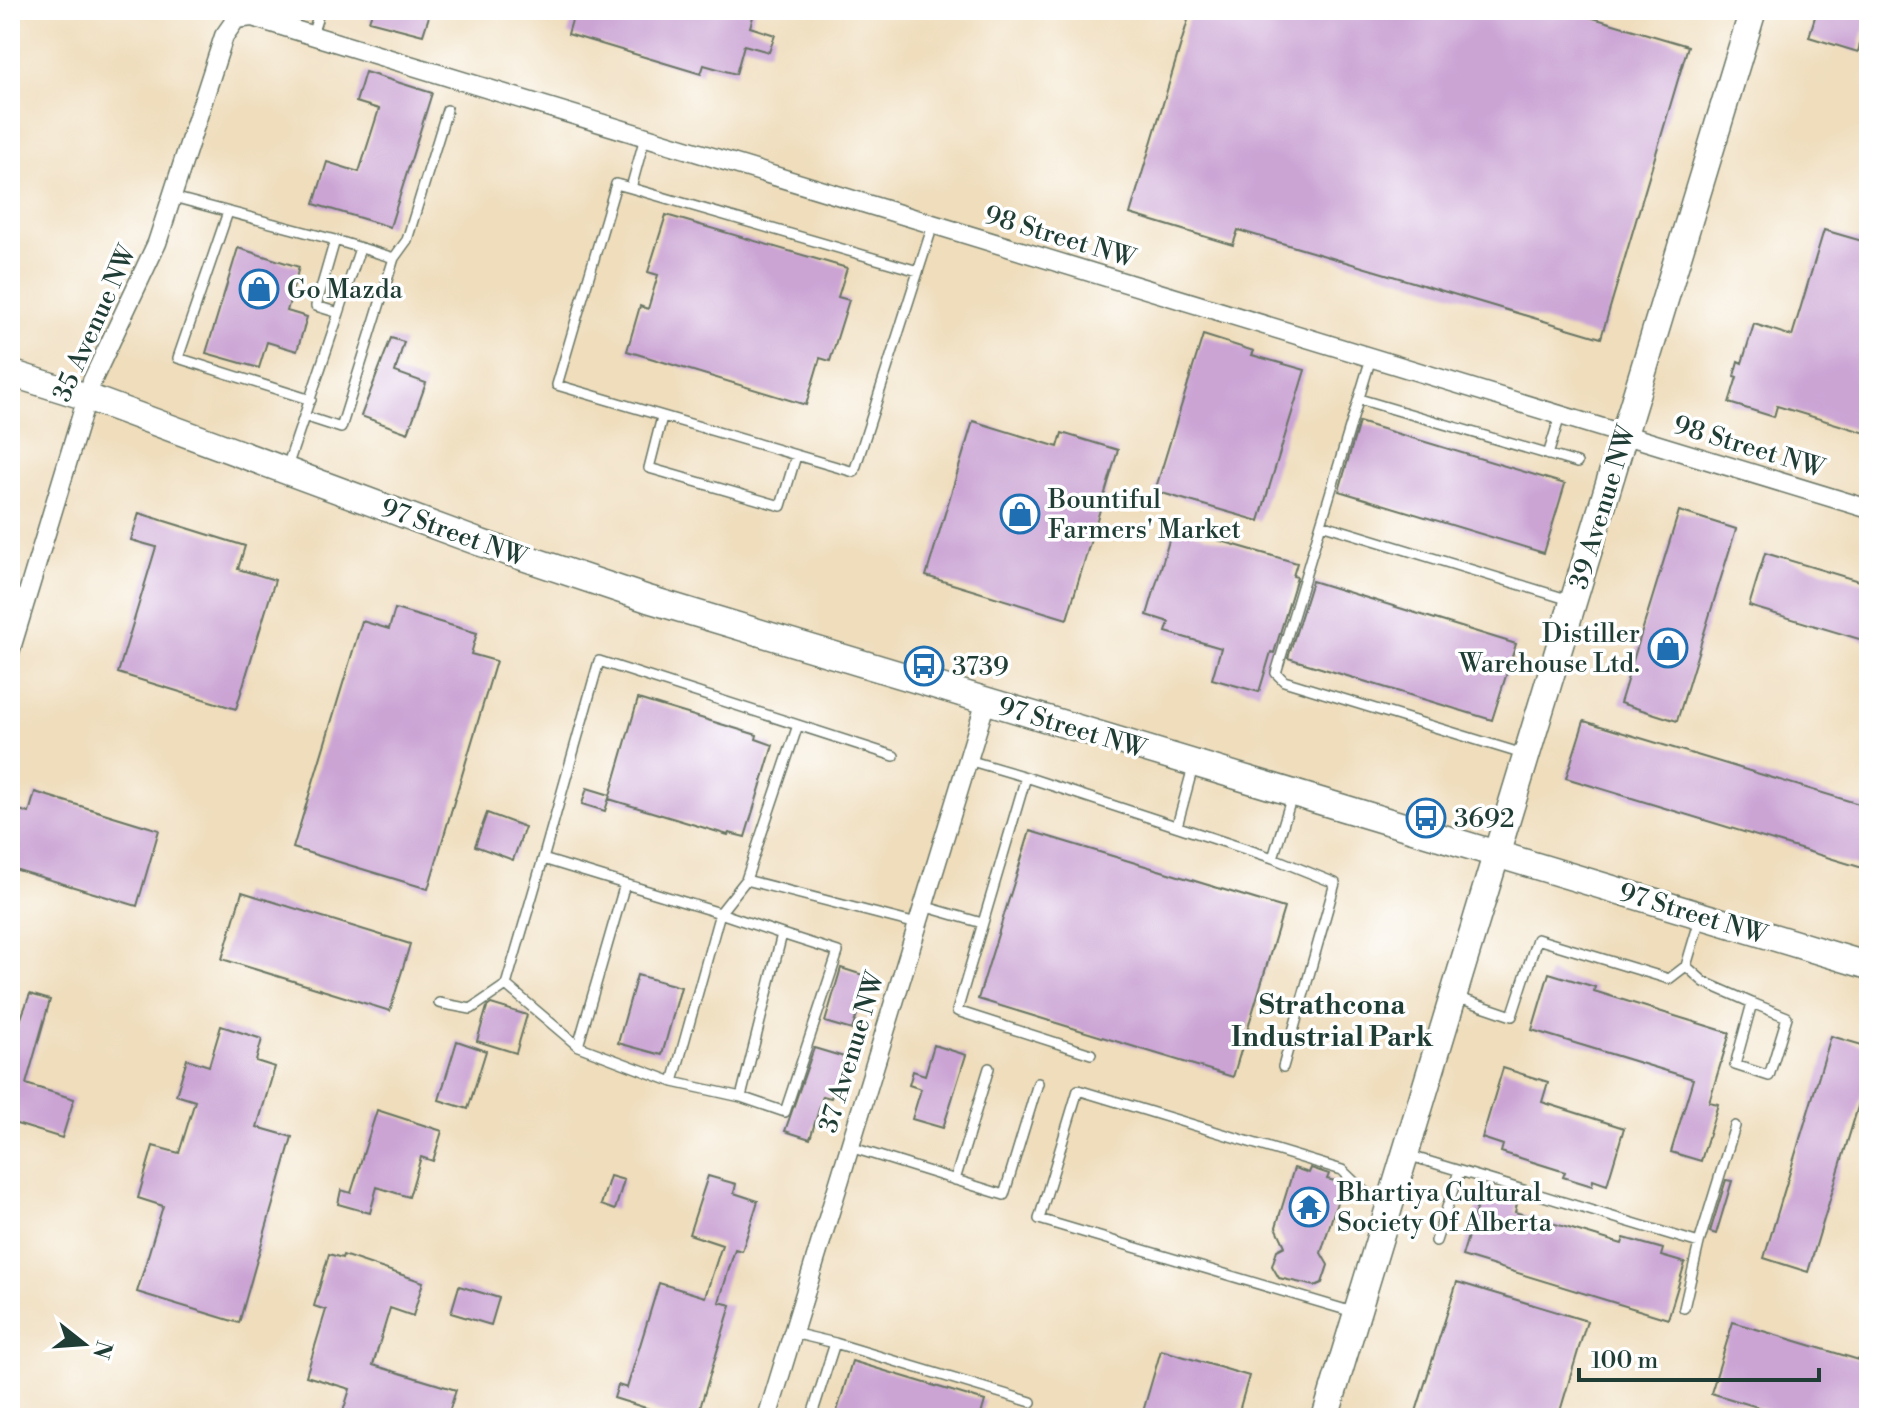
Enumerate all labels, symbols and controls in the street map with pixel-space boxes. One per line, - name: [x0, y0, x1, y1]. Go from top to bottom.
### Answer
- street label: 98 Street NW: [980, 199, 1140, 275]
- street label: 35 Avenue NW: [46, 239, 144, 407]
- shop icon: Go Mazda: [238, 268, 280, 310]
- place label: Go Mazda: [287, 274, 404, 306]
- street label: 98 Street NW: [1669, 409, 1829, 485]
- street label: 39 Avenue NW: [1563, 420, 1643, 593]
- place label: Bountiful Farmers' Market: [1047, 484, 1241, 546]
- street label: 97 Street NW: [376, 492, 532, 575]
- shop icon: Bountiful Farmers' Market: [999, 493, 1041, 535]
- place label: Distiller Warehouse Ltd.: [1458, 618, 1640, 680]
- shop icon: Distiller Warehouse Ltd.: [1647, 627, 1689, 669]
- bus stop icon: 3739: [903, 645, 945, 687]
- place label: 3739: [952, 651, 1009, 683]
- street label: 97 Street NW: [994, 690, 1151, 766]
- bus stop icon: 3692: [1405, 797, 1447, 839]
- place label: 3692: [1454, 803, 1515, 835]
- street label: 97 Street NW: [1615, 876, 1772, 952]
- street label: 37 Avenue NW: [812, 967, 892, 1136]
- district label: Strathcona Industrial Park: [1231, 988, 1434, 1055]
- place label: Bhartiya Cultural Society Of Alberta: [1336, 1177, 1553, 1239]
- temple icon: Bhartiya Cultural Society Of Alberta: [1288, 1186, 1330, 1228]
- north arrow: [44, 1304, 124, 1384]
- scale bar: [1579, 1332, 1819, 1382]
- text: N: [86, 1337, 117, 1362]
- text: 100 m: [1591, 1346, 1658, 1376]

